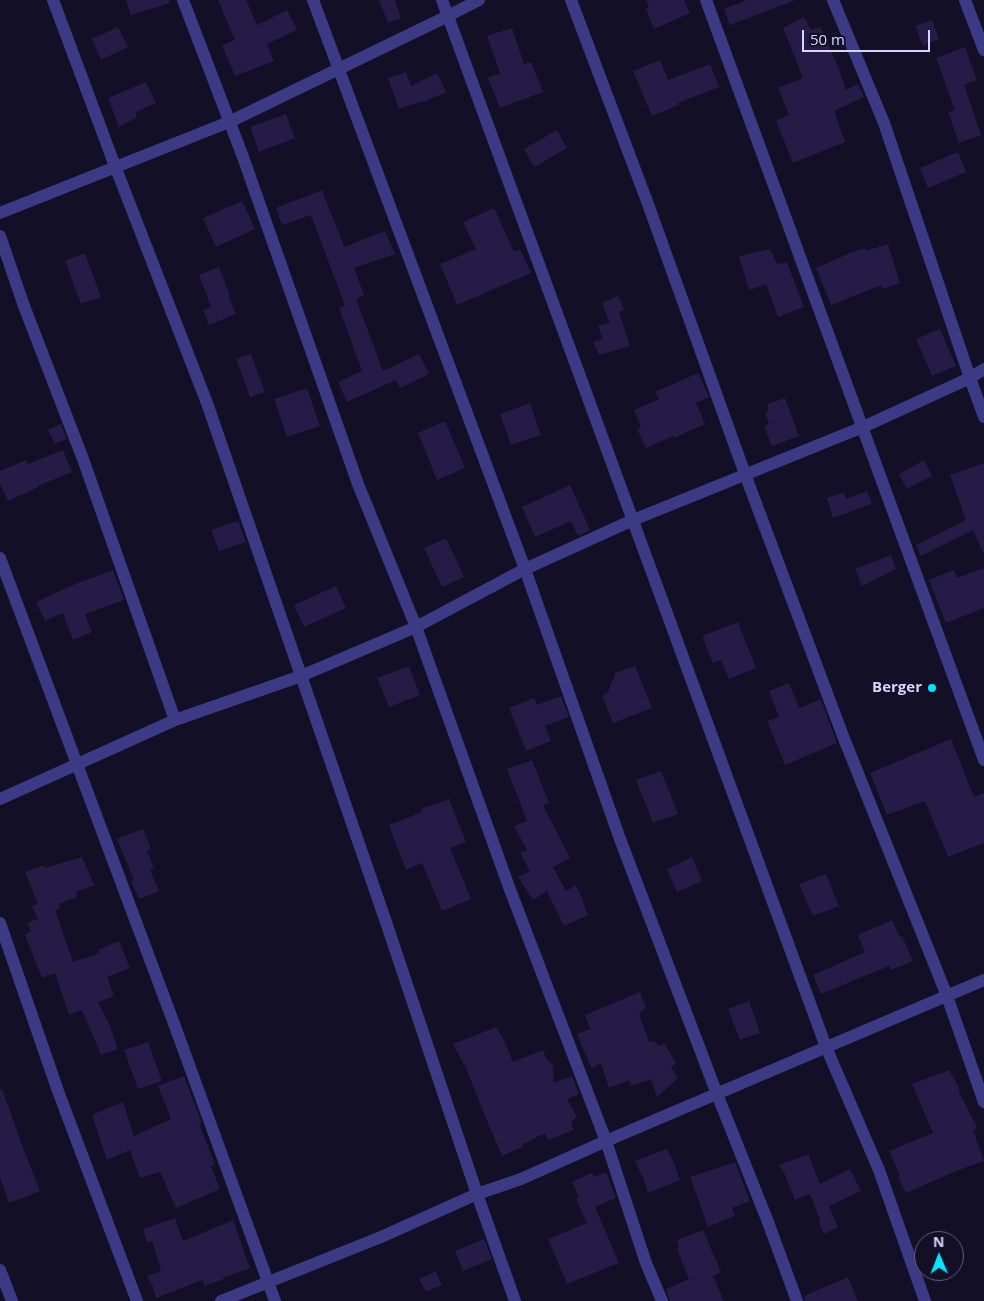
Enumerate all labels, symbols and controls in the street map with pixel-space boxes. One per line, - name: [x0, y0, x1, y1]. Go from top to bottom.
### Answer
- scale bar: [804, 20, 932, 52]
- text: 50 m: [810, 29, 845, 49]
- place label: Berger: [872, 679, 922, 697]
- marker: Berger: [926, 682, 938, 694]
- north arrow: [914, 1231, 964, 1281]
- text: N: [933, 1232, 945, 1251]

